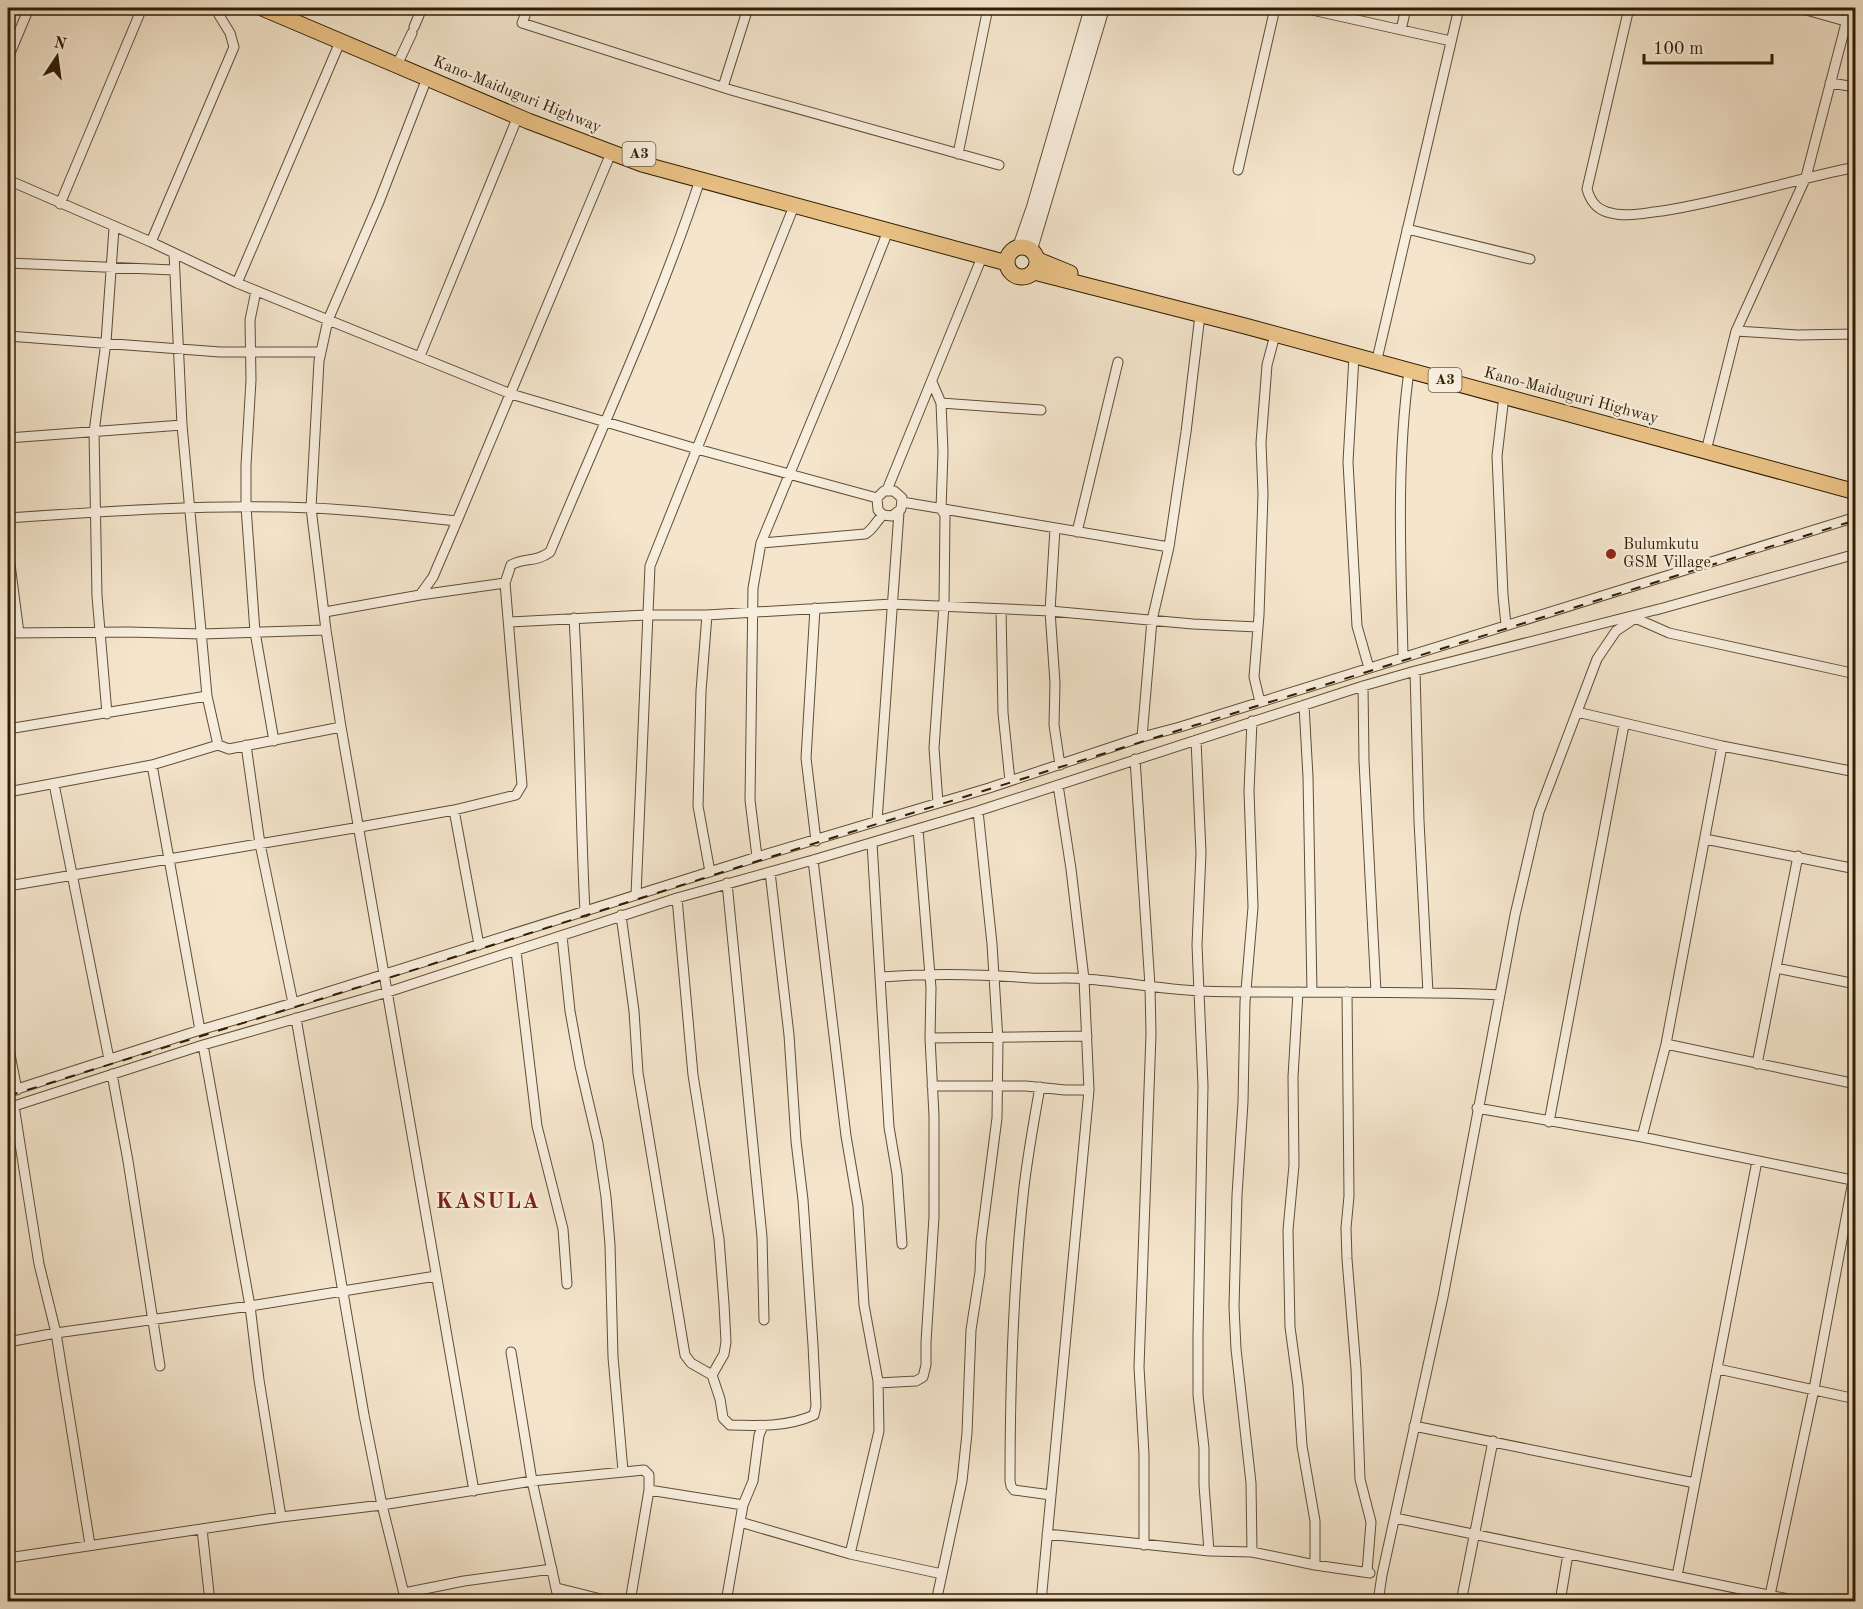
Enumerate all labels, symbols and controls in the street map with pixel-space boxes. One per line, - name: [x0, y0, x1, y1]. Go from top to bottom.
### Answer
- north arrow: [27, 27, 87, 87]
- scale bar: [1644, 27, 1772, 65]
- text: N: [52, 35, 68, 54]
- text: 100 m: [1653, 40, 1704, 58]
- street label: Kano-Maiduguri Highway: [431, 54, 604, 136]
- road number: A3: [622, 142, 656, 166]
- street label: Kano-Maiduguri Highway: [1482, 365, 1660, 427]
- road number: A3: [1428, 368, 1462, 392]
- place label: Bulumkutu GSM Village: [1623, 537, 1711, 571]
- marker: Bulumkutu GSM Village: [1604, 547, 1618, 561]
- district label: KASULA: [436, 1191, 540, 1213]

